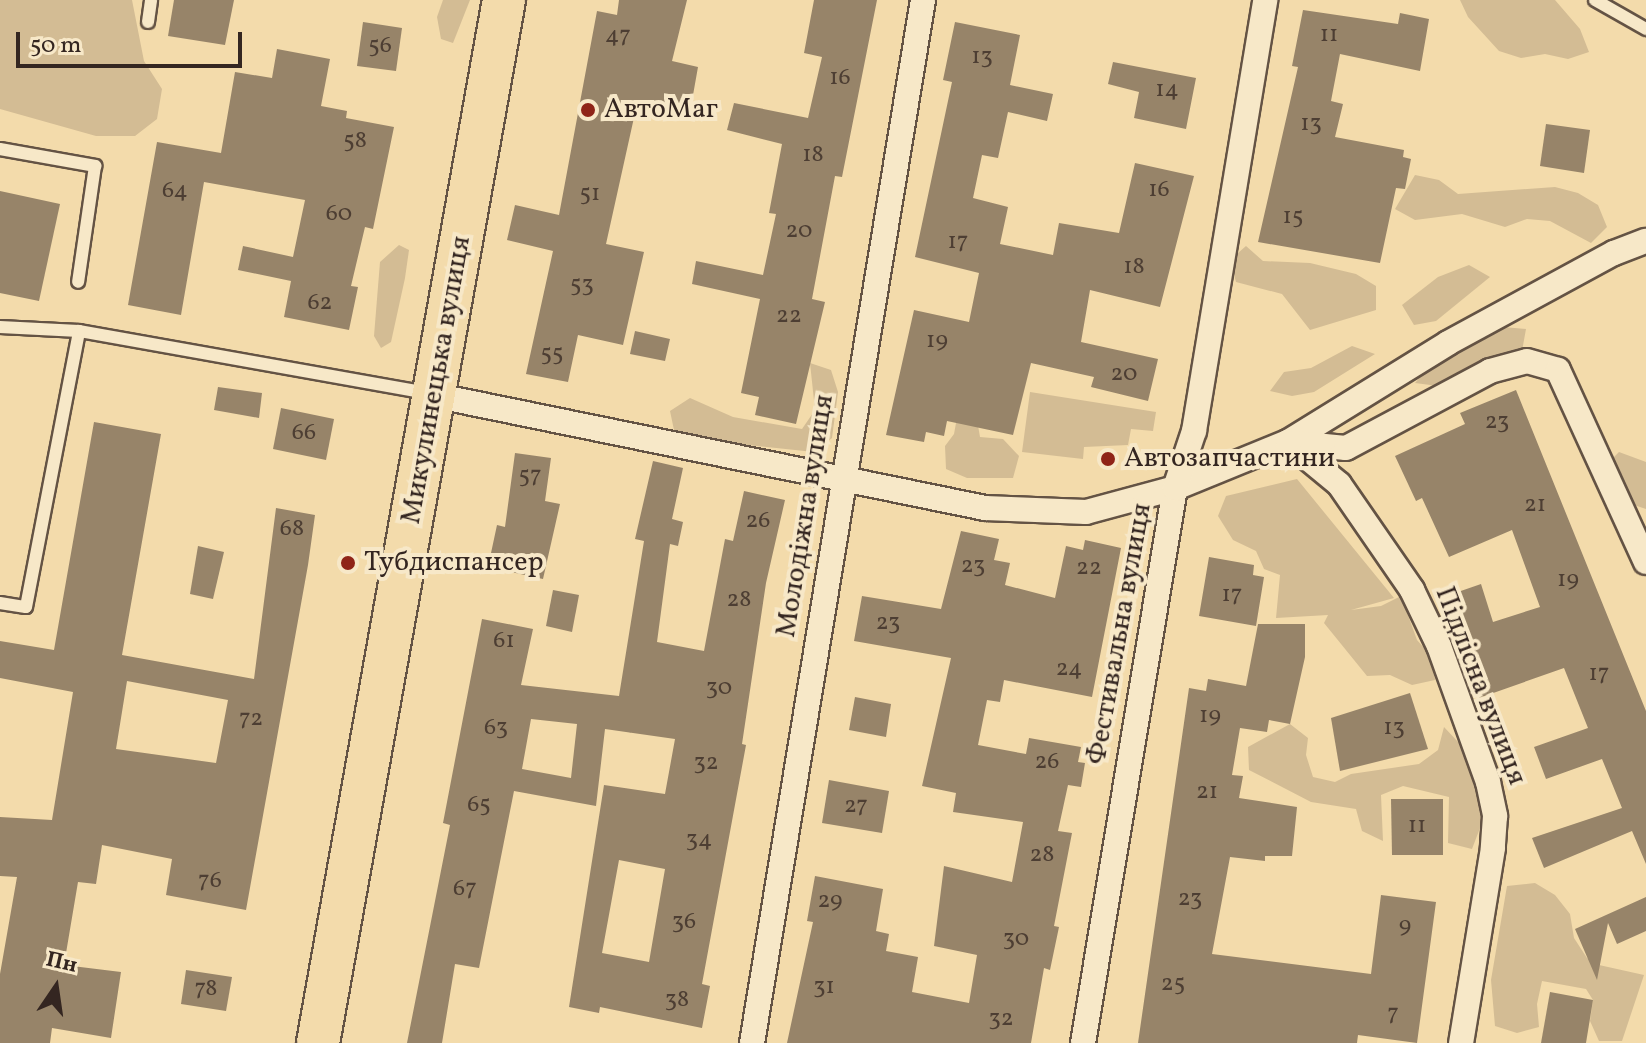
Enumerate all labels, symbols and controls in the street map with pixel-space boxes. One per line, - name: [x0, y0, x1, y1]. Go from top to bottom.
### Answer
- scale bar: [20, 16, 246, 66]
- house number: 11: [1320, 22, 1338, 50]
- house number: 47: [605, 23, 631, 51]
- text: 50 m: [30, 29, 82, 63]
- house number: 56: [368, 33, 392, 61]
- house number: 13: [971, 44, 993, 72]
- house number: 16: [829, 65, 851, 93]
- house number: 14: [1155, 77, 1179, 105]
- place label: АвтоМаг: [604, 93, 718, 127]
- marker: АвтоМаг: [579, 101, 597, 119]
- house number: 13: [1300, 111, 1322, 139]
- house number: 58: [343, 128, 367, 156]
- house number: 18: [802, 142, 824, 170]
- house number: 16: [1148, 177, 1170, 205]
- house number: 64: [162, 178, 188, 206]
- house number: 51: [580, 181, 600, 209]
- house number: 60: [326, 201, 352, 229]
- house number: 15: [1283, 204, 1303, 232]
- house number: 20: [785, 218, 813, 246]
- house number: 17: [948, 229, 968, 257]
- street label: Микулинецька вулиця: [395, 233, 479, 527]
- house number: 18: [1123, 254, 1145, 282]
- house number: 53: [570, 272, 594, 300]
- house number: 62: [307, 290, 333, 318]
- house number: 22: [776, 303, 802, 331]
- house number: 19: [926, 328, 948, 356]
- house number: 55: [540, 341, 564, 369]
- house number: 20: [1110, 361, 1138, 389]
- street label: Молодіжна вулиця: [770, 392, 842, 640]
- house number: 23: [1485, 409, 1509, 437]
- house number: 66: [292, 420, 316, 448]
- place label: Автозапчастини: [1124, 442, 1335, 476]
- marker: Автозапчастини: [1099, 450, 1117, 468]
- house number: 57: [518, 463, 542, 491]
- house number: 21: [1524, 492, 1546, 520]
- street label: Фестивальна вулиця: [1080, 501, 1160, 767]
- house number: 26: [745, 508, 771, 536]
- house number: 68: [280, 516, 304, 544]
- place label: Тубдиспансер: [364, 546, 543, 580]
- house number: 23: [961, 553, 985, 581]
- marker: Тубдиспансер: [339, 554, 357, 572]
- house number: 22: [1076, 555, 1102, 583]
- house number: 19: [1557, 567, 1579, 595]
- house number: 17: [1222, 582, 1242, 610]
- street label: Підлісна вулиця: [1427, 582, 1533, 790]
- house number: 28: [726, 587, 752, 615]
- house number: 23: [876, 610, 900, 638]
- house number: 61: [493, 628, 515, 656]
- house number: 24: [1056, 656, 1082, 684]
- house number: 17: [1589, 661, 1609, 689]
- house number: 30: [706, 675, 732, 703]
- house number: 19: [1199, 703, 1221, 731]
- house number: 72: [239, 706, 263, 734]
- house number: 63: [484, 715, 508, 743]
- house number: 13: [1383, 715, 1405, 743]
- house number: 26: [1034, 749, 1060, 777]
- house number: 32: [693, 750, 719, 778]
- house number: 21: [1196, 779, 1218, 807]
- house number: 65: [467, 792, 491, 820]
- house number: 27: [844, 793, 868, 821]
- house number: 11: [1408, 813, 1426, 841]
- house number: 34: [686, 827, 712, 855]
- house number: 28: [1029, 842, 1055, 870]
- house number: 76: [198, 868, 222, 896]
- house number: 67: [453, 876, 477, 904]
- house number: 23: [1178, 886, 1202, 914]
- house number: 29: [817, 888, 843, 916]
- house number: 36: [672, 909, 696, 937]
- house number: 9: [1399, 913, 1411, 941]
- house number: 30: [1003, 926, 1029, 954]
- text: Пн: [43, 945, 80, 982]
- north arrow: [16, 947, 96, 1027]
- house number: 25: [1161, 971, 1185, 999]
- house number: 31: [813, 974, 835, 1002]
- house number: 78: [194, 976, 218, 1004]
- house number: 38: [665, 987, 689, 1015]
- house number: 7: [1387, 1001, 1399, 1029]
- house number: 32: [988, 1006, 1014, 1034]

